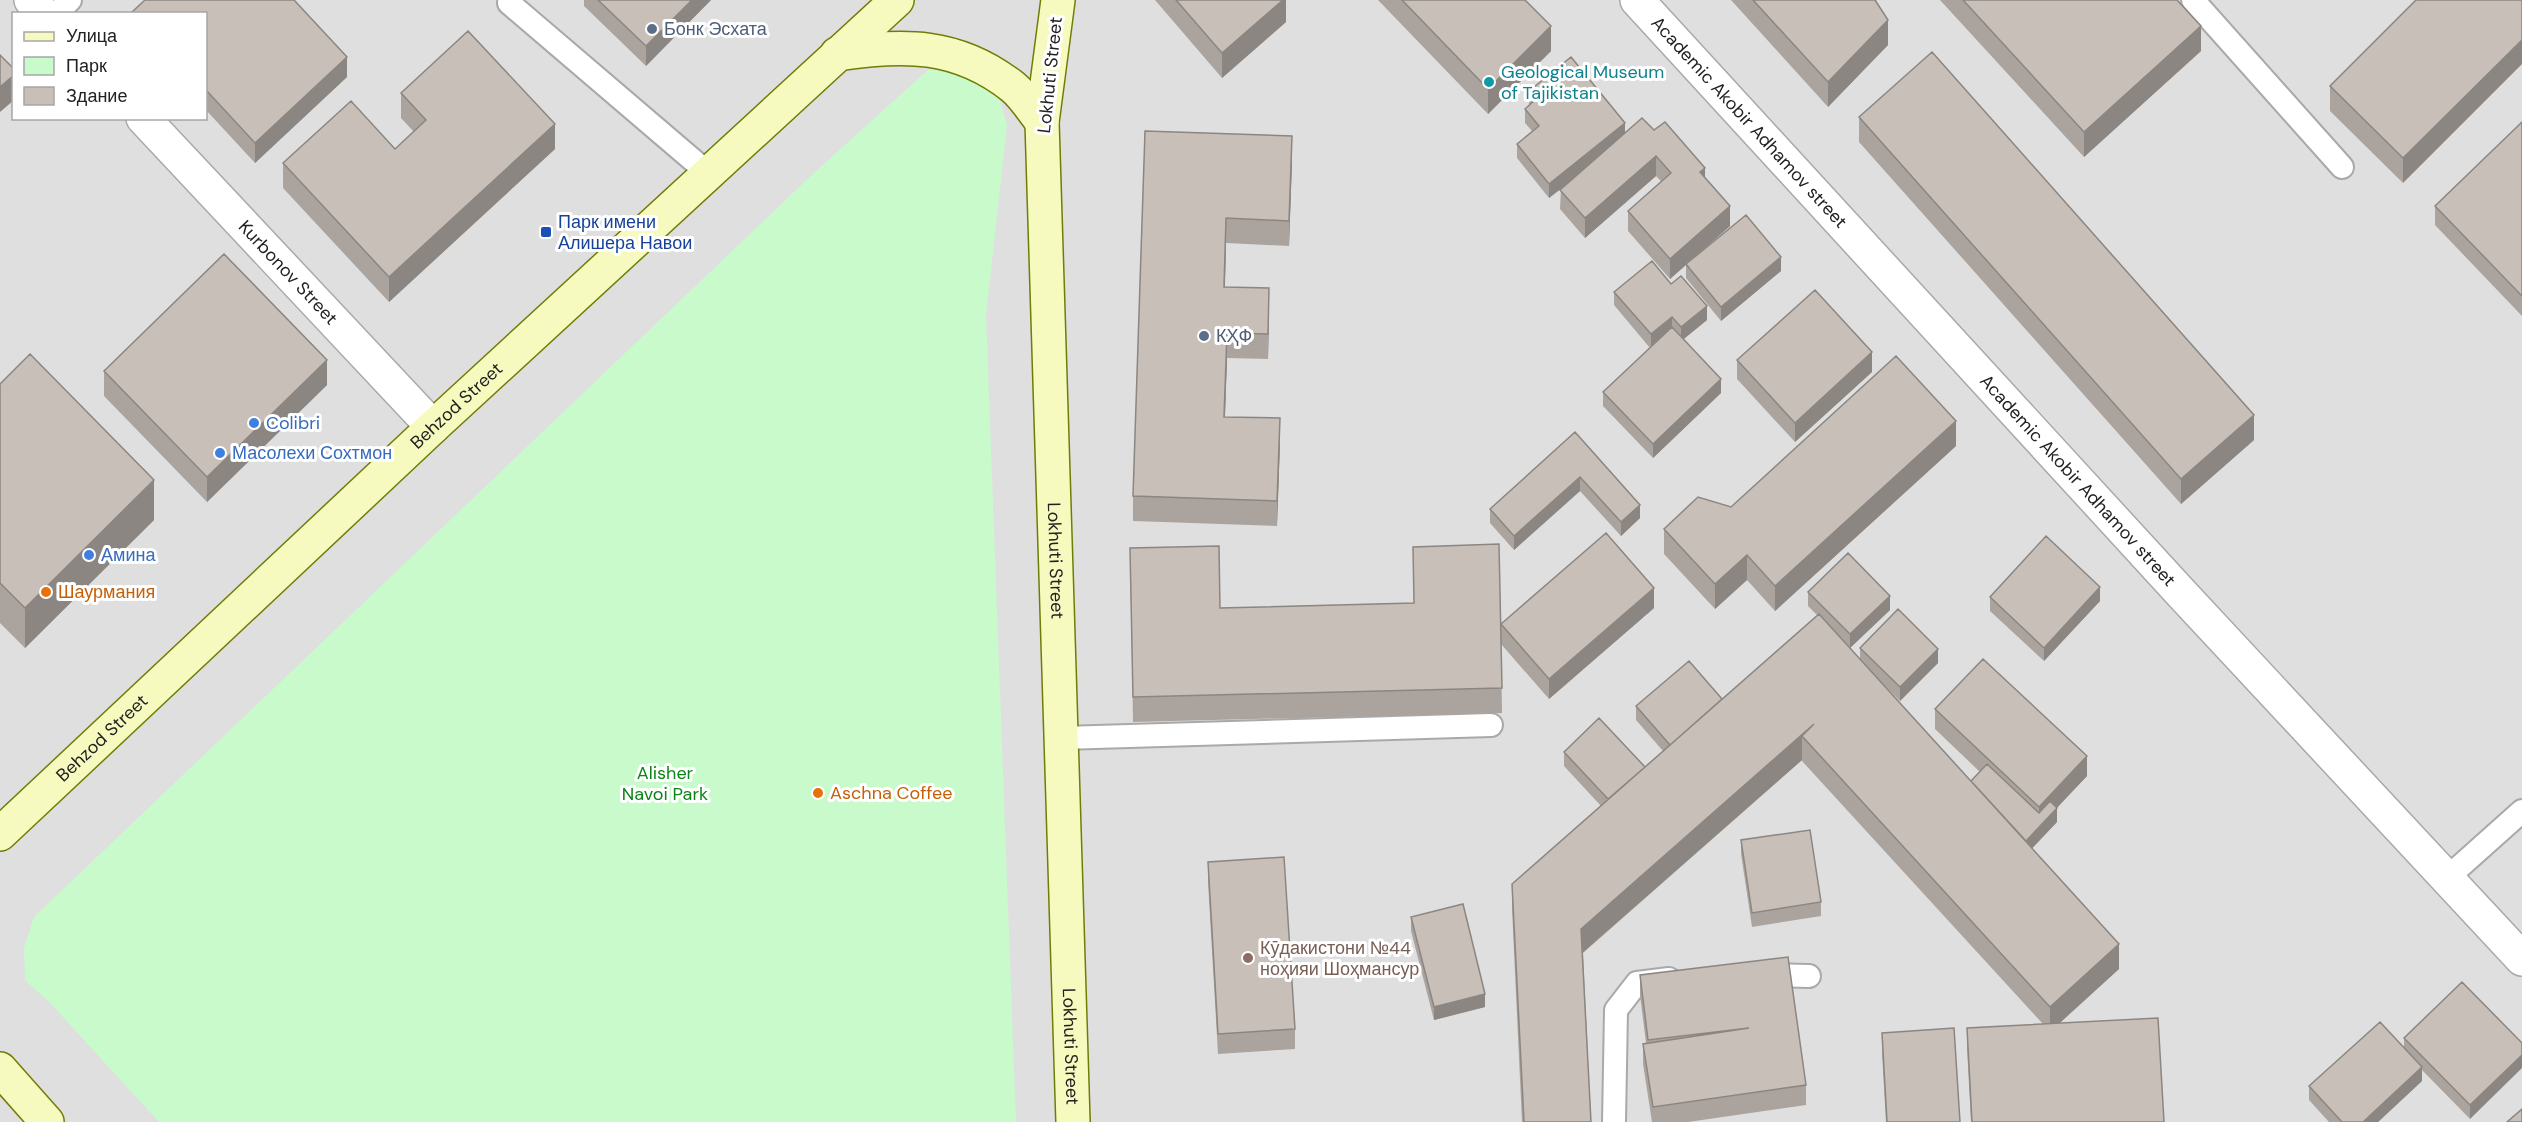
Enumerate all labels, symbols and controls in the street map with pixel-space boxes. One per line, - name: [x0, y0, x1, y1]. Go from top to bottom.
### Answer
- street label: Academic Akobir Adhamov street: [1646, 11, 1853, 233]
- legend: [12, 12, 207, 120]
- street label: Lokhuti Street: [1032, 16, 1068, 134]
- place label: Бонк Эсхата: [664, 17, 768, 41]
- marker: Бонк Эсхата: [645, 22, 659, 36]
- text: Улица: [66, 24, 118, 48]
- text: Парк: [66, 54, 107, 78]
- place label: Geological Museum of Tajikistan: [1501, 60, 1664, 105]
- marker: Geological Museum of Tajikistan: [1482, 75, 1496, 89]
- text: Здание: [66, 84, 127, 108]
- place label: Парк имени Алишера Навои: [558, 210, 692, 255]
- street label: Kurbonov Street: [233, 215, 343, 330]
- marker: Парк имени Алишера Навои: [539, 225, 553, 239]
- place label: КҲФ: [1216, 324, 1252, 348]
- marker: КҲФ: [1197, 329, 1211, 343]
- street label: Behzod Street: [405, 357, 508, 454]
- street label: Academic Akobir Adhamov street: [1974, 369, 2181, 591]
- place label: Colibri: [266, 411, 320, 435]
- marker: Colibri: [247, 416, 261, 430]
- place label: Масолехи Сохтмон: [232, 441, 392, 465]
- marker: Масолехи Сохтмон: [213, 446, 227, 460]
- street label: Lokhuti Street: [1042, 502, 1069, 619]
- place label: Амина: [101, 543, 156, 567]
- marker: Амина: [82, 548, 96, 562]
- place label: Шаурмания: [58, 580, 155, 604]
- marker: Шаурмания: [39, 585, 53, 599]
- street label: Behzod Street: [51, 689, 153, 787]
- park label: Alisher Navoi Park: [622, 761, 708, 806]
- place label: Aschna Coffee: [830, 781, 952, 805]
- marker: Aschna Coffee: [811, 786, 825, 800]
- place label: Кӯдакистони №44 ноҳияи Шоҳмансур: [1260, 936, 1419, 981]
- marker: Кӯдакистони №44 ноҳияи Шоҳмансур: [1241, 951, 1255, 965]
- street label: Lokhuti Street: [1057, 988, 1084, 1105]

